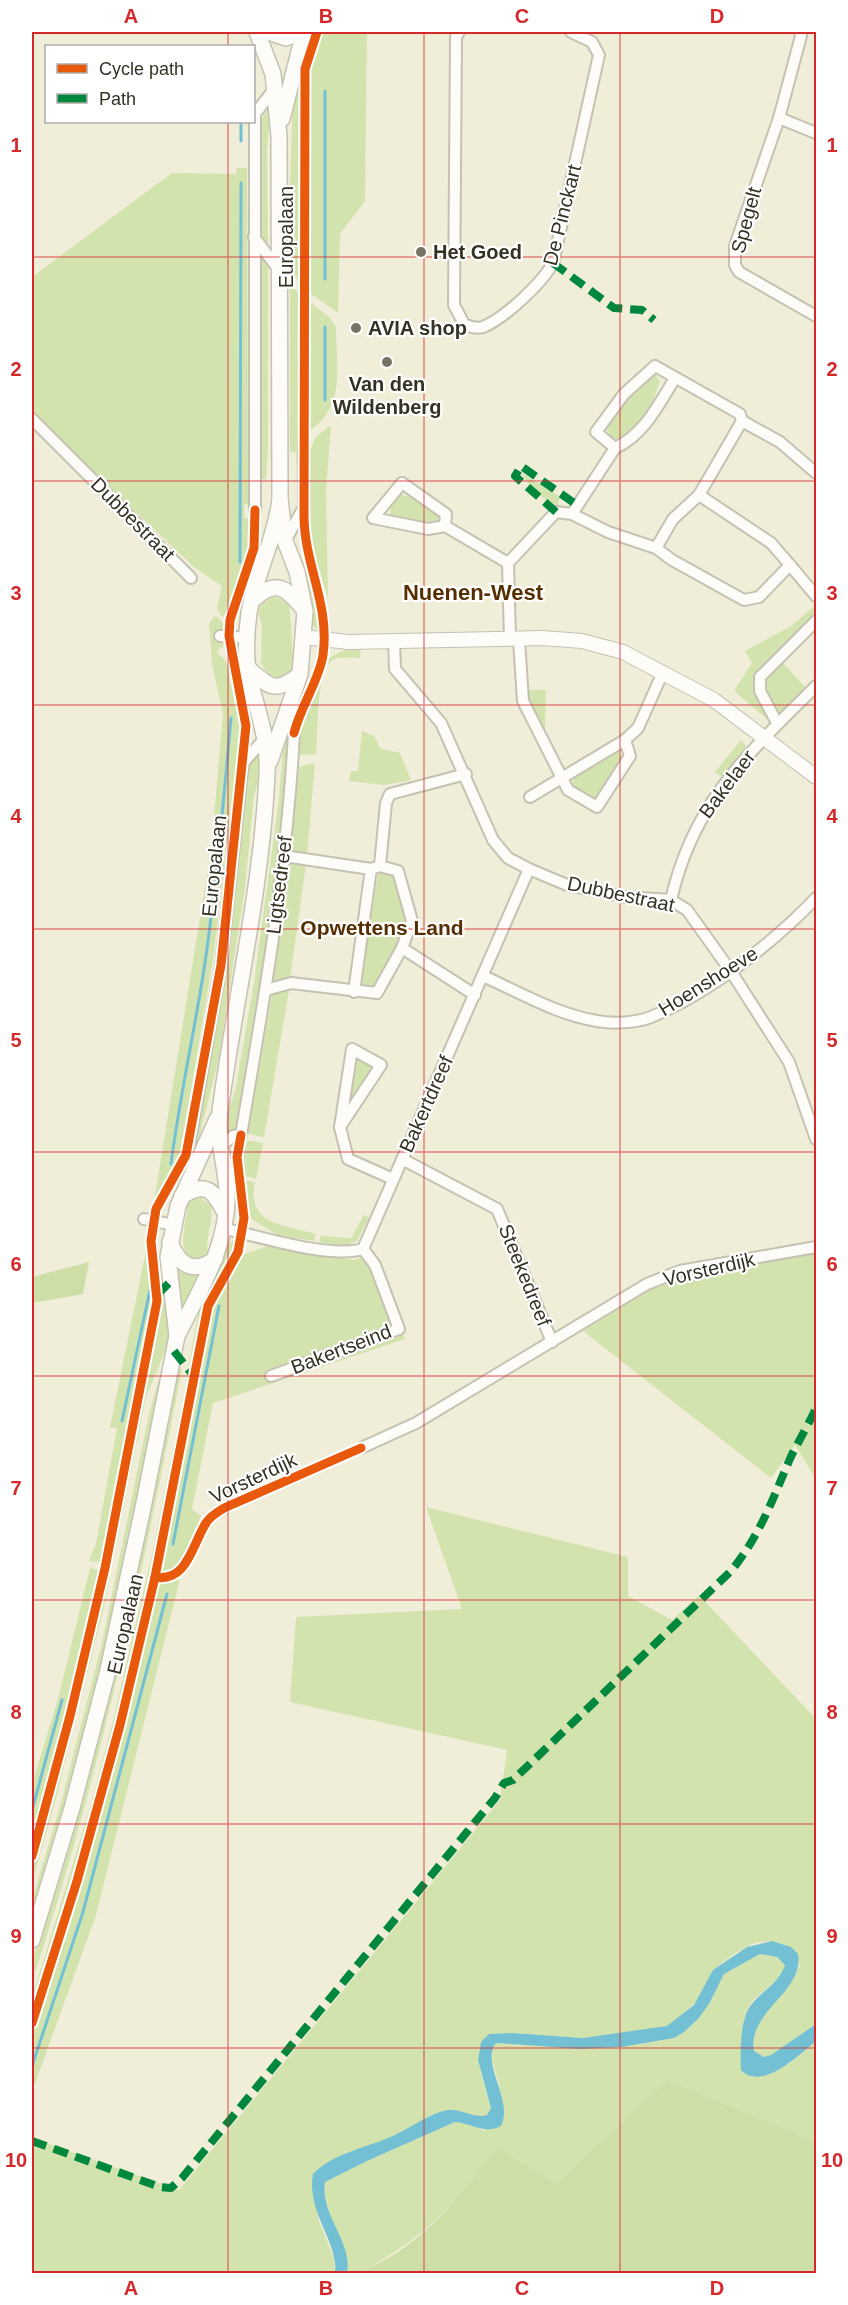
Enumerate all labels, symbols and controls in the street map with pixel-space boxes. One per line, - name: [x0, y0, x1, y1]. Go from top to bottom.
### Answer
- text: A: [124, 5, 138, 27]
- text: B: [319, 5, 333, 27]
- text: C: [515, 5, 529, 27]
- text: D: [710, 5, 724, 27]
- legend: [45, 45, 255, 123]
- text: Cycle path: [99, 59, 184, 79]
- text: Path: [99, 89, 136, 109]
- text: 1: [10, 134, 22, 156]
- text: 1: [826, 134, 838, 156]
- street label: De Pinckart: [539, 162, 585, 268]
- street label: Spegelt: [727, 184, 766, 256]
- street label: Europalaan: [275, 186, 297, 288]
- place label: Het Goed: [433, 241, 522, 263]
- marker: Het Goed: [414, 245, 428, 259]
- place label: AVIA shop: [368, 317, 467, 339]
- marker: AVIA shop: [349, 321, 363, 335]
- marker: Van den Wildenberg: [380, 355, 394, 369]
- text: 2: [10, 358, 22, 380]
- text: 2: [826, 358, 838, 380]
- place label: Van den Wildenberg: [333, 373, 441, 418]
- street label: Dubbestraat: [87, 473, 180, 566]
- district label: Nuenen-West: [403, 580, 544, 605]
- text: 3: [10, 582, 22, 604]
- text: 3: [826, 582, 838, 604]
- street label: Bakelaer: [694, 746, 760, 822]
- text: 4: [10, 805, 22, 827]
- text: 4: [826, 805, 838, 827]
- street label: Europalaan: [198, 814, 230, 918]
- street label: Ligtsedreef: [262, 834, 296, 935]
- street label: Dubbestraat: [565, 872, 677, 916]
- district label: Opwettens Land: [300, 916, 464, 939]
- street label: Hoenshoeve: [655, 942, 761, 1020]
- text: 5: [10, 1029, 22, 1051]
- text: 5: [826, 1029, 838, 1051]
- street label: Bakertdreef: [395, 1052, 457, 1156]
- street label: Steekedreef: [495, 1221, 556, 1330]
- street label: Vorsterdijk: [661, 1248, 758, 1290]
- text: 6: [10, 1253, 22, 1275]
- text: 6: [826, 1253, 838, 1275]
- street label: Bakertseind: [288, 1320, 394, 1378]
- street label: Vorsterdijk: [206, 1448, 301, 1508]
- text: 7: [10, 1477, 22, 1499]
- text: 7: [826, 1477, 838, 1499]
- street label: Europalaan: [103, 1572, 147, 1676]
- text: 8: [10, 1701, 22, 1723]
- text: 8: [826, 1701, 838, 1723]
- text: 9: [10, 1925, 22, 1947]
- text: 9: [826, 1925, 838, 1947]
- text: 10: [5, 2149, 27, 2171]
- text: 10: [821, 2149, 843, 2171]
- text: A: [124, 2277, 138, 2299]
- text: B: [319, 2277, 333, 2299]
- text: C: [515, 2277, 529, 2299]
- text: D: [710, 2277, 724, 2299]

